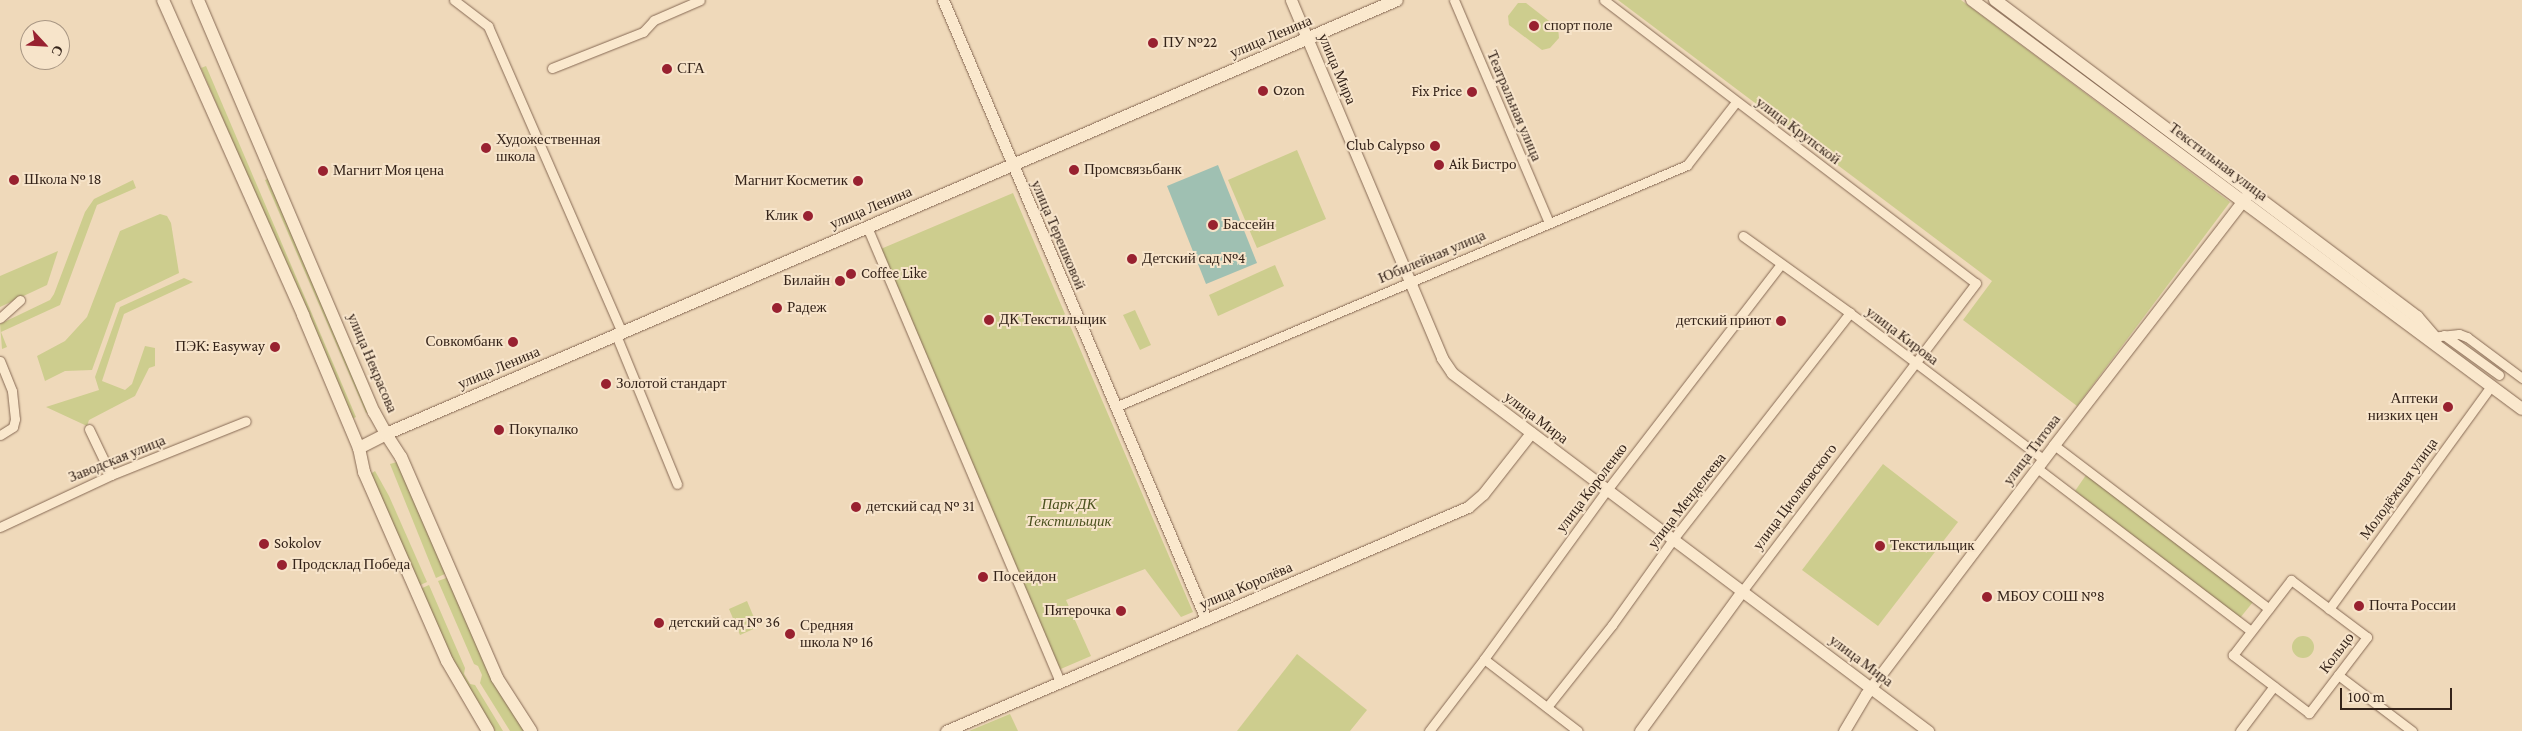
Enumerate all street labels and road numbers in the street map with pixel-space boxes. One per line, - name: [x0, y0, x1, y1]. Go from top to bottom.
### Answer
- street label: улица Ленина: [1227, 12, 1315, 62]
- street label: улица Мира: [1314, 31, 1360, 107]
- street label: Театральная улица: [1483, 48, 1545, 164]
- street label: улица Крупской: [1752, 93, 1844, 169]
- street label: Текстильная улица: [2165, 119, 2271, 205]
- street label: улица Терешковой: [1027, 177, 1089, 293]
- street label: улица Ленина: [827, 183, 915, 233]
- street label: Юбилейная улица: [1376, 226, 1488, 288]
- street label: улица Кирова: [1862, 303, 1942, 369]
- street label: улица Некрасова: [343, 310, 401, 416]
- street label: улица Ленина: [455, 343, 543, 393]
- street label: улица Мира: [1500, 388, 1572, 448]
- street label: улица Титова: [2000, 411, 2064, 489]
- street label: Заводская улица: [66, 431, 168, 487]
- street label: Молодёжная улица: [2356, 435, 2442, 543]
- street label: улица Короленко: [1552, 440, 1632, 536]
- street label: улица Циолковского: [1749, 440, 1841, 554]
- street label: улица Менделеева: [1644, 450, 1730, 552]
- street label: улица Королёва: [1197, 558, 1295, 614]
- street label: Кольцо: [2316, 629, 2358, 677]
- street label: улица Мира: [1825, 631, 1897, 691]

